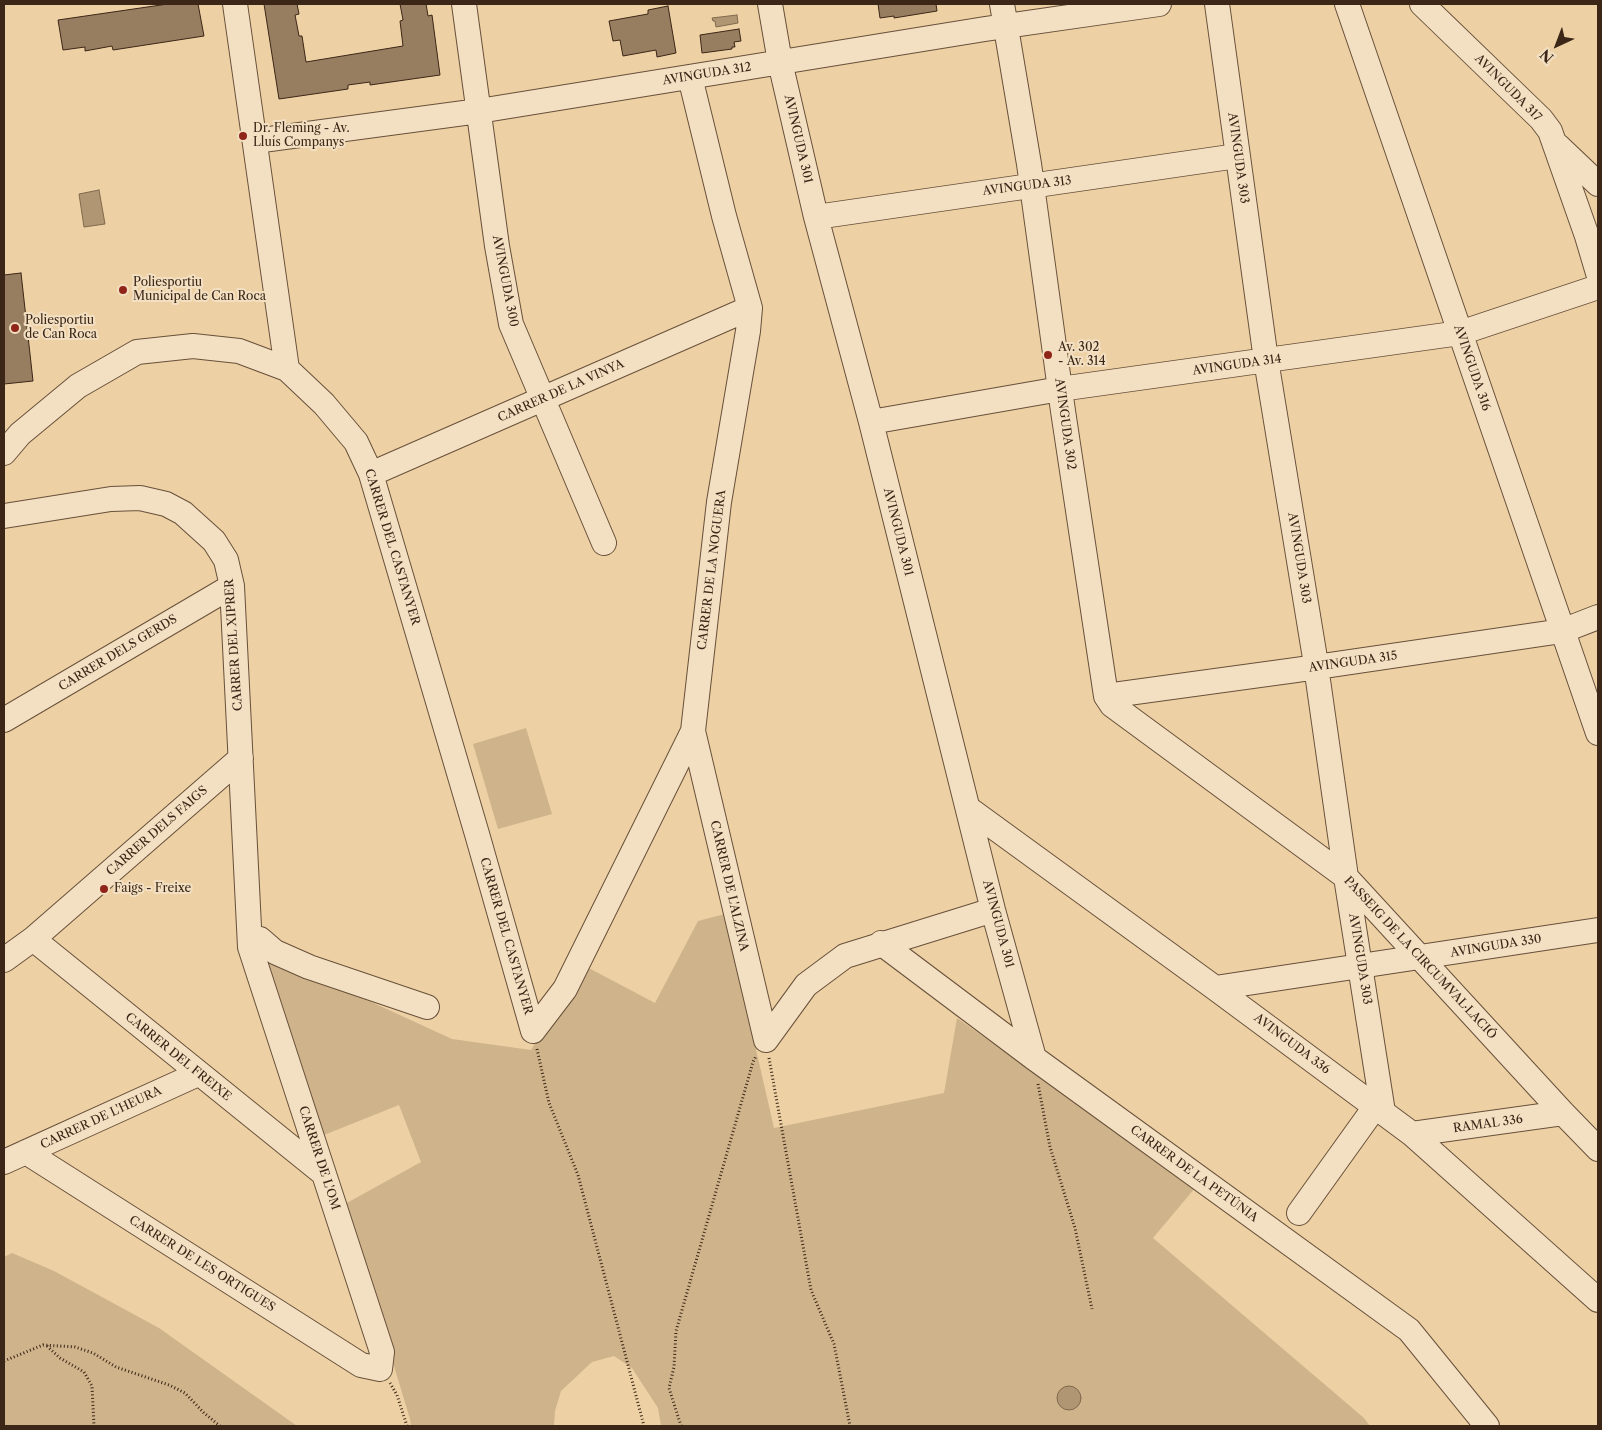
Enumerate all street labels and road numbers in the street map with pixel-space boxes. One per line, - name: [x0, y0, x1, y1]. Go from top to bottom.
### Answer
- street label: AVINGUDA 317: [1472, 52, 1544, 124]
- street label: AVINGUDA 312: [662, 60, 752, 88]
- street label: AVINGUDA 301: [781, 93, 815, 185]
- street label: AVINGUDA 303: [1224, 111, 1252, 205]
- street label: AVINGUDA 313: [982, 173, 1072, 199]
- street label: AVINGUDA 300: [489, 234, 521, 328]
- street label: AVINGUDA 316: [1451, 323, 1493, 413]
- street label: AVINGUDA 314: [1192, 352, 1282, 378]
- street label: CARRER DE LA VINYA: [496, 357, 626, 425]
- street label: AVINGUDA 302: [1051, 377, 1079, 471]
- street label: CARRER DEL CASTANYER: [361, 467, 423, 627]
- street label: AVINGUDA 301: [880, 486, 916, 578]
- street label: CARRER DE LA NOGUERA: [695, 489, 729, 651]
- street label: AVINGUDA 303: [1285, 511, 1313, 605]
- street label: CARRER DEL XIPRER: [222, 578, 246, 712]
- street label: CARRER DELS GERDS: [56, 612, 180, 694]
- street label: AVINGUDA 315: [1308, 649, 1398, 675]
- street label: CARRER DELS FAIGS: [103, 783, 211, 879]
- street label: CARRER DE L'ALZINA: [707, 819, 751, 953]
- street label: CARRER DEL CASTANYER: [477, 856, 535, 1016]
- street label: PASSEIG DE LA CIRCUMVAL·LACIÓ: [1341, 874, 1499, 1042]
- street label: AVINGUDA 301: [979, 878, 1017, 970]
- street label: AVINGUDA 303: [1346, 912, 1374, 1006]
- street label: AVINGUDA 330: [1449, 932, 1543, 960]
- street label: CARRER DEL FREIXE: [122, 1010, 234, 1104]
- street label: AVINGUDA 336: [1251, 1011, 1333, 1077]
- street label: CARRER DE L'HEURA: [38, 1084, 164, 1152]
- street label: CARRER DE L'OM: [295, 1104, 343, 1212]
- street label: RAMAL 336: [1452, 1112, 1524, 1136]
- street label: CARRER DE LA PETÚNIA: [1127, 1123, 1261, 1225]
- street label: CARRER DE LES ORTIGUES: [126, 1213, 278, 1315]

